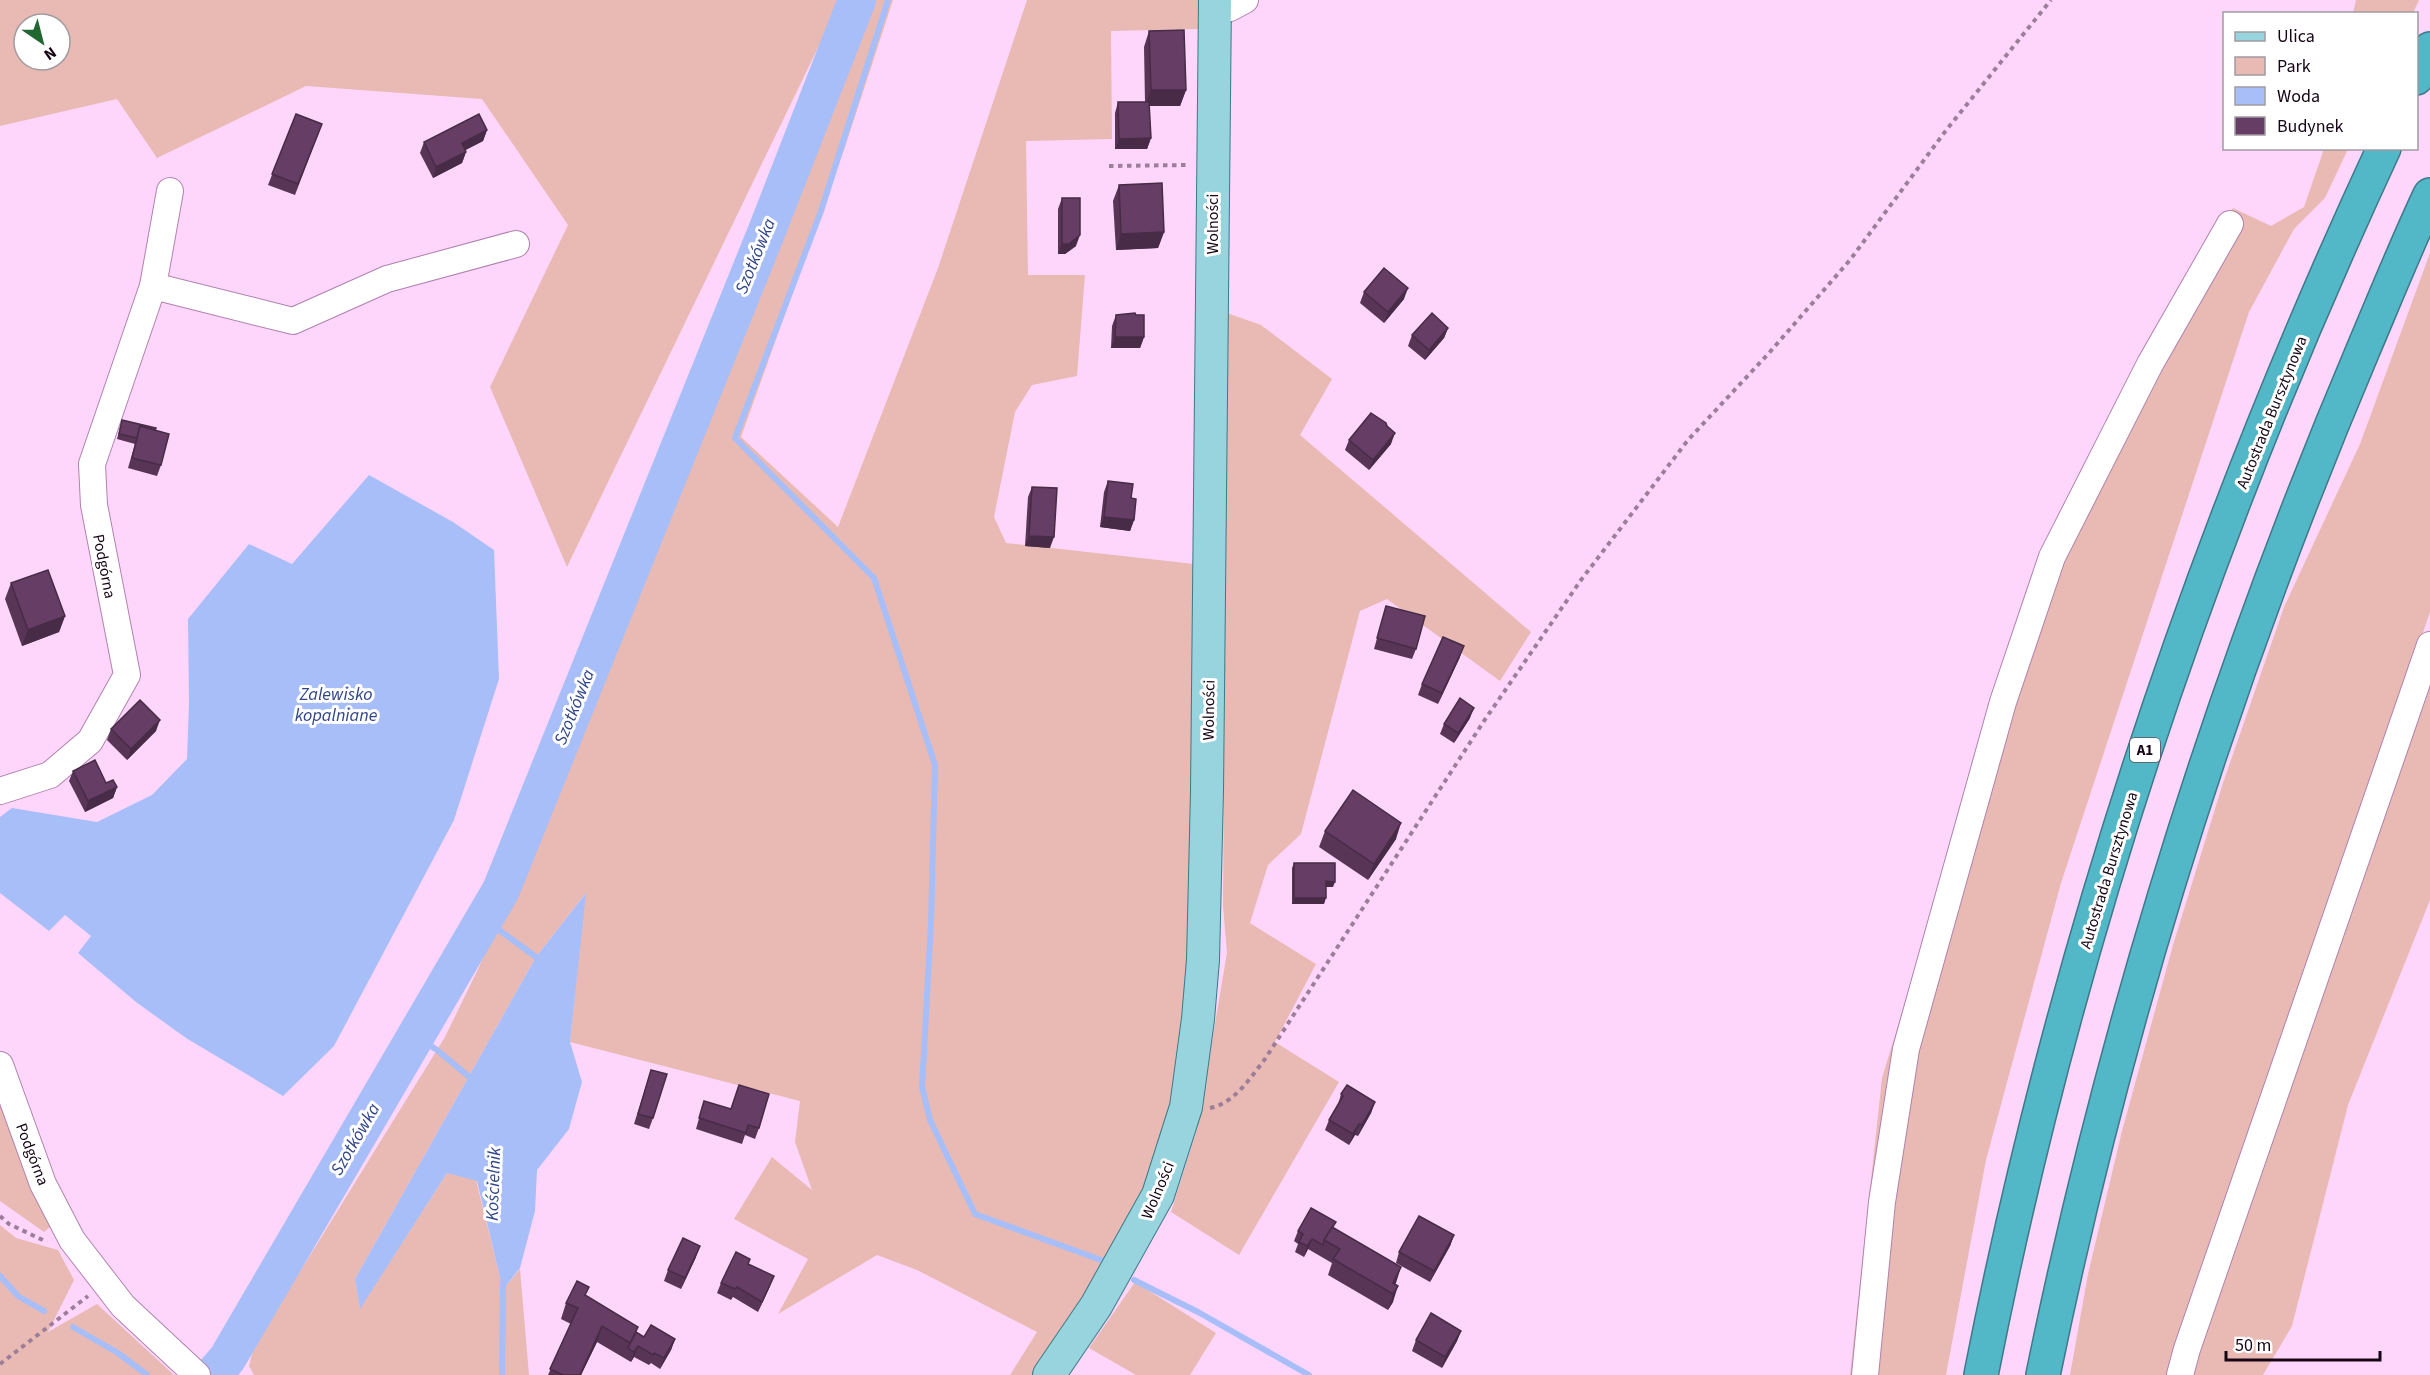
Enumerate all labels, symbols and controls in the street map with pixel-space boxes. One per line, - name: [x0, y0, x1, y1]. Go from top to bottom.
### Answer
- north arrow: [12, 12, 72, 72]
- legend: [2223, 12, 2418, 150]
- text: Ulica: [2277, 24, 2315, 49]
- text: N: [39, 41, 61, 66]
- text: Park: [2277, 54, 2311, 79]
- text: Woda: [2277, 84, 2320, 109]
- text: Budynek: [2277, 114, 2344, 139]
- street label: Wolności: [1202, 194, 1224, 254]
- water label: Szotkówka: [729, 214, 782, 298]
- street label: Autostrada Bursztynowa: [2231, 333, 2313, 492]
- street label: Podgórna: [87, 532, 121, 600]
- water label: Szotkówka: [548, 665, 601, 749]
- street label: Wolności: [1197, 680, 1221, 741]
- water label: Zalewisko kopalniane: [295, 682, 378, 728]
- road number: A1: [2130, 738, 2160, 762]
- street label: Autostrada Bursztynowa: [2075, 789, 2143, 951]
- water label: Szotkówka: [325, 1098, 386, 1180]
- street label: Podgórna: [10, 1120, 54, 1189]
- water label: Kościelnik: [480, 1146, 507, 1221]
- street label: Wolności: [1136, 1158, 1180, 1223]
- scale bar: [2226, 1324, 2380, 1362]
- text: 50 m: [2235, 1333, 2271, 1358]

